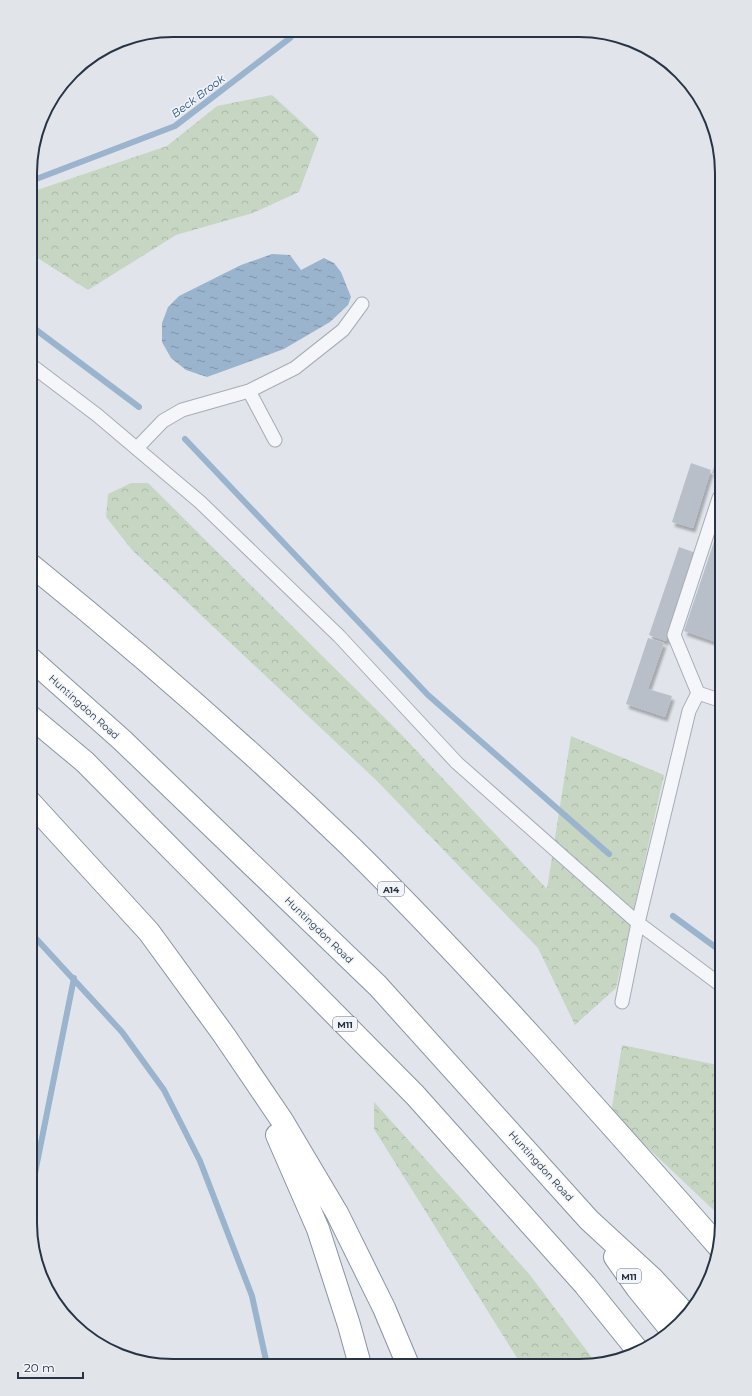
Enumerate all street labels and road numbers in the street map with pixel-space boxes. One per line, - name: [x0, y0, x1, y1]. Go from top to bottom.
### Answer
- street label: Huntingdon Road: [46, 672, 122, 742]
- road number: A14: [378, 882, 404, 896]
- street label: Huntingdon Road: [282, 894, 356, 966]
- road number: M11: [333, 1017, 357, 1031]
- street label: Huntingdon Road: [506, 1128, 576, 1204]
- road number: M11: [617, 1269, 641, 1283]

